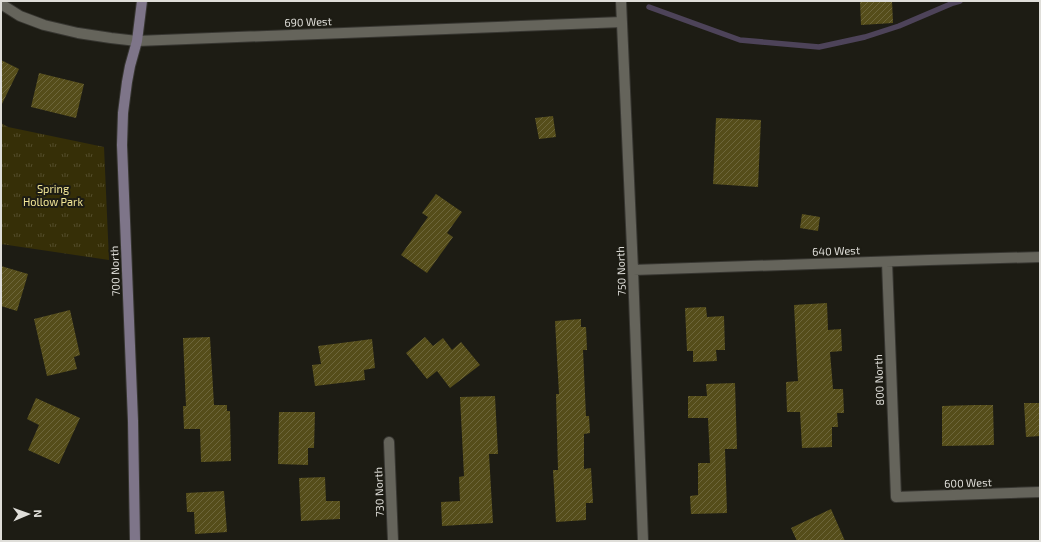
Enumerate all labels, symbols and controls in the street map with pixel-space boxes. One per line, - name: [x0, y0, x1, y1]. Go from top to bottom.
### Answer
- street label: 690 West: [284, 14, 332, 29]
- park label: Spring Hollow Park: [23, 182, 83, 208]
- street label: 640 West: [812, 243, 860, 258]
- street label: 700 North: [107, 246, 122, 296]
- street label: 750 North: [613, 246, 628, 296]
- street label: 800 North: [871, 354, 886, 406]
- street label: 730 North: [371, 467, 386, 517]
- street label: 600 West: [944, 475, 992, 490]
- north arrow: [8, 494, 48, 534]
- text: N: [32, 509, 45, 518]

